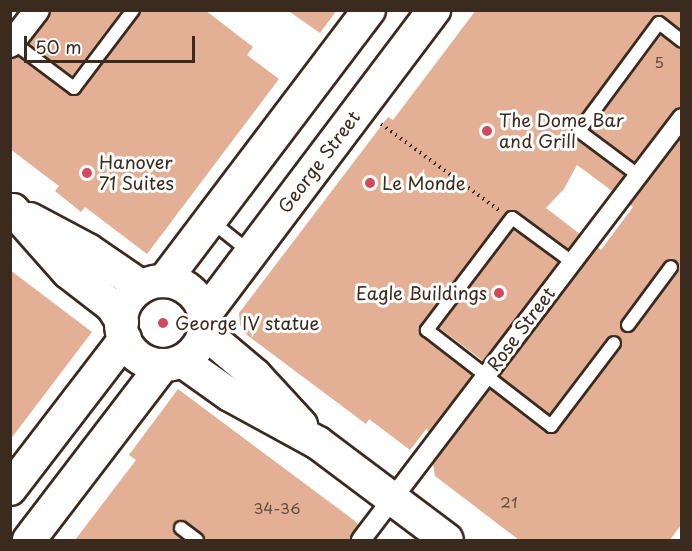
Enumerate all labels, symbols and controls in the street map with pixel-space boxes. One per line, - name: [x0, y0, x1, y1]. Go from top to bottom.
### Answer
- scale bar: [27, 24, 198, 62]
- text: 50 m: [35, 33, 82, 60]
- house number: 5: [654, 53, 664, 71]
- street label: George Street: [274, 107, 364, 217]
- place label: The Dome Bar and Grill: [499, 110, 625, 152]
- marker: The Dome Bar and Grill: [480, 124, 494, 138]
- place label: Hanover 71 Suites: [99, 152, 174, 195]
- marker: Hanover 71 Suites: [80, 166, 94, 180]
- place label: Le Monde: [382, 172, 466, 194]
- marker: Le Monde: [363, 176, 377, 190]
- place label: Eagle Buildings: [355, 282, 487, 304]
- street label: Rose Street: [483, 283, 559, 375]
- marker: Eagle Buildings: [492, 286, 506, 300]
- place label: George IV statue: [175, 312, 322, 334]
- marker: George IV statue: [156, 316, 170, 330]
- house number: 21: [500, 493, 518, 511]
- house number: 34-36: [253, 499, 301, 517]

